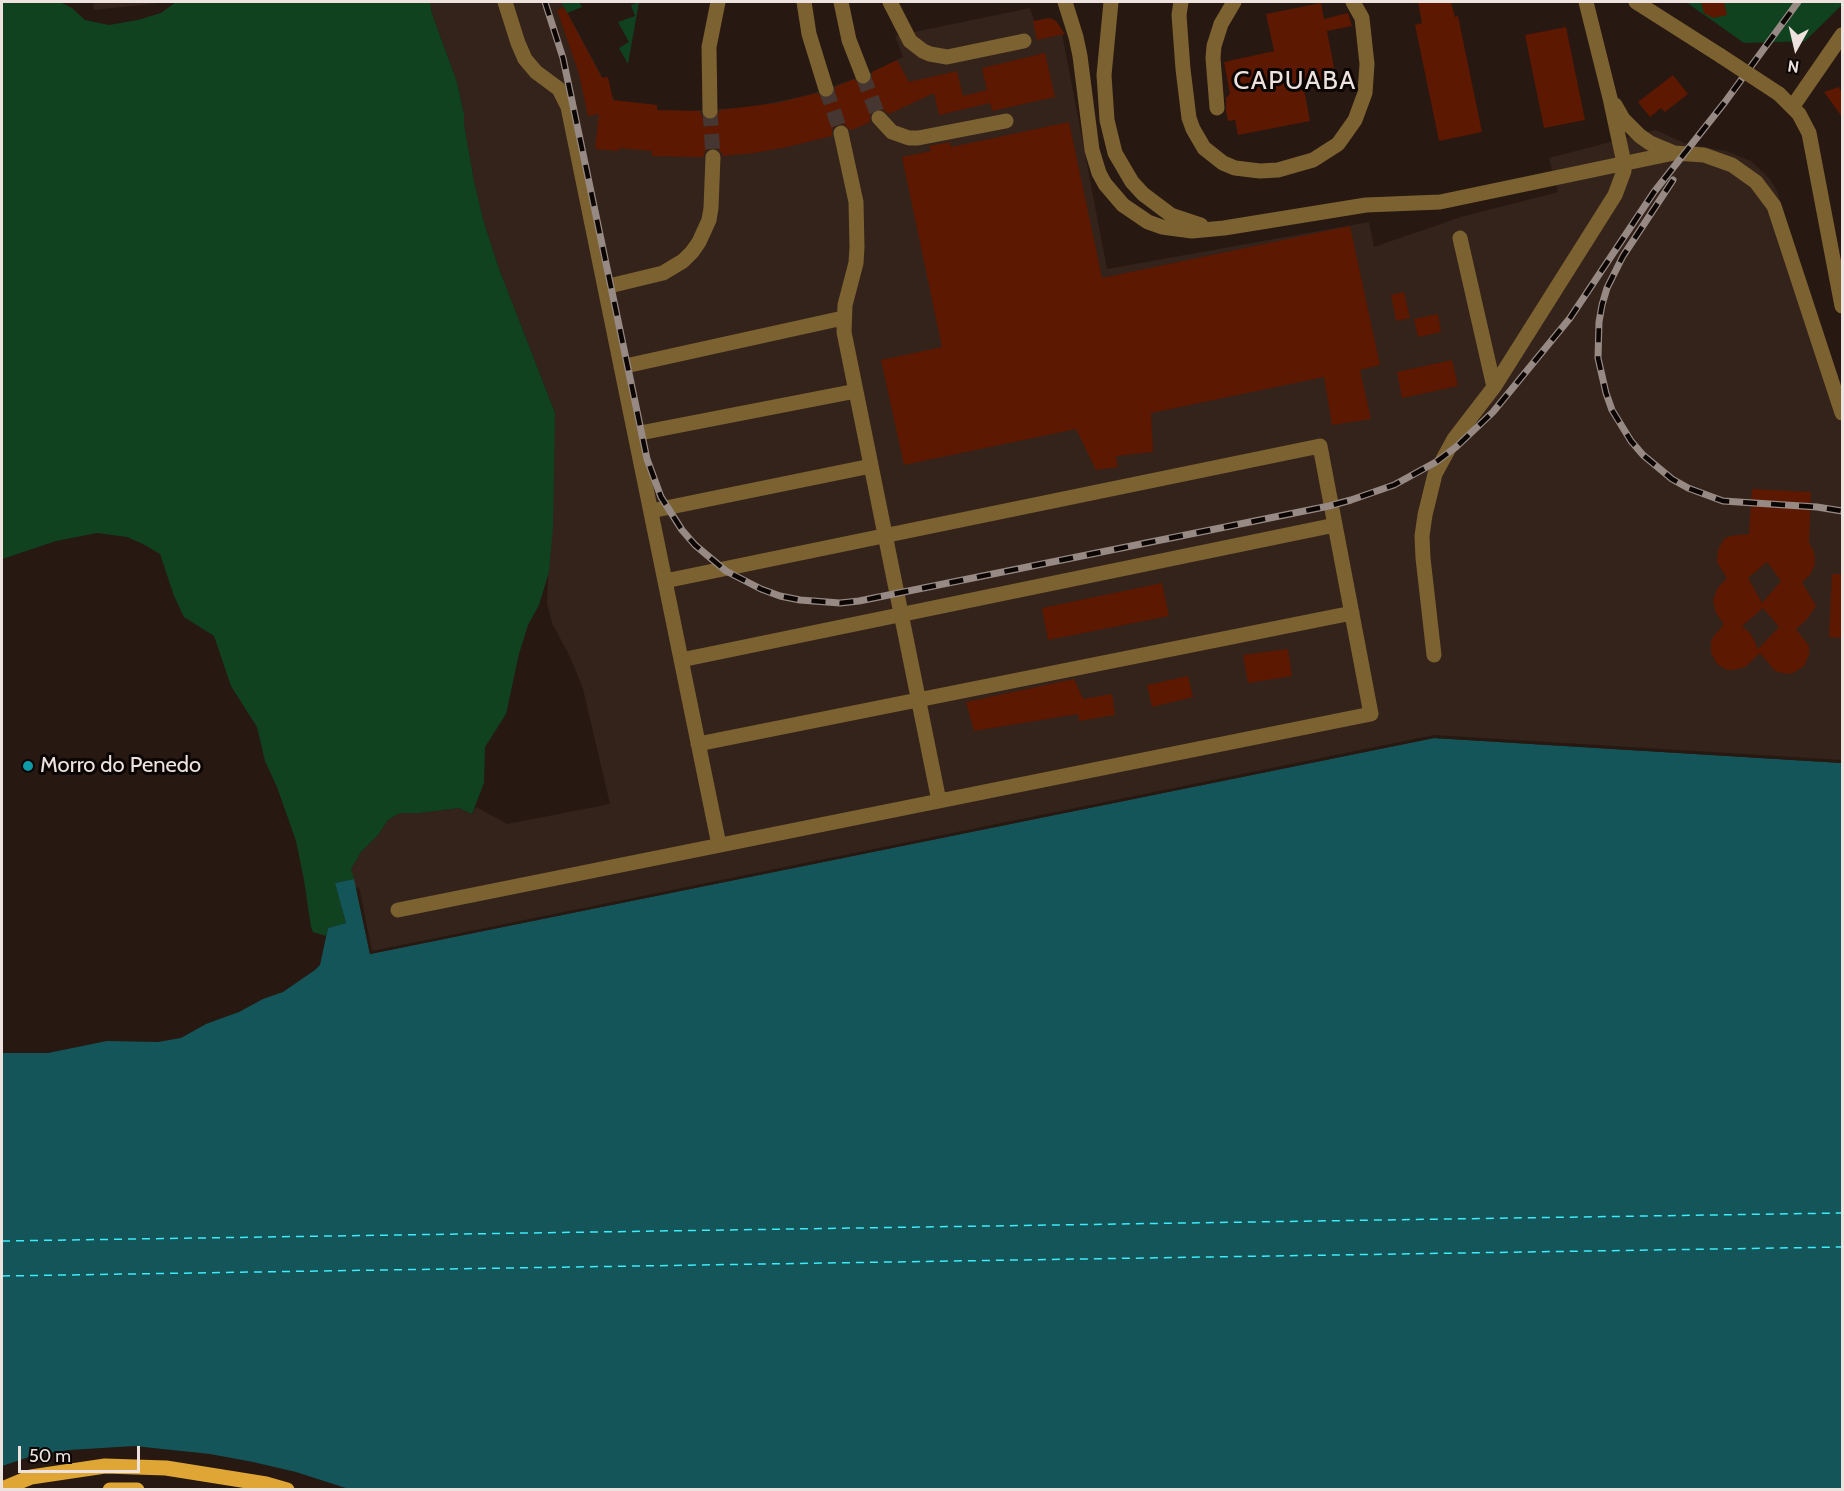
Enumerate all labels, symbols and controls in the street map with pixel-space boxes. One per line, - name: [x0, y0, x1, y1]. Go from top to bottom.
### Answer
- north arrow: [1766, 18, 1826, 78]
- text: N: [1787, 56, 1800, 77]
- district label: CAPUABA: [1233, 65, 1357, 97]
- place label: Morro do Penedo: [40, 753, 201, 779]
- marker: Morro do Penedo: [21, 759, 35, 773]
- scale bar: [21, 1434, 142, 1472]
- text: 50 m: [29, 1445, 71, 1467]

